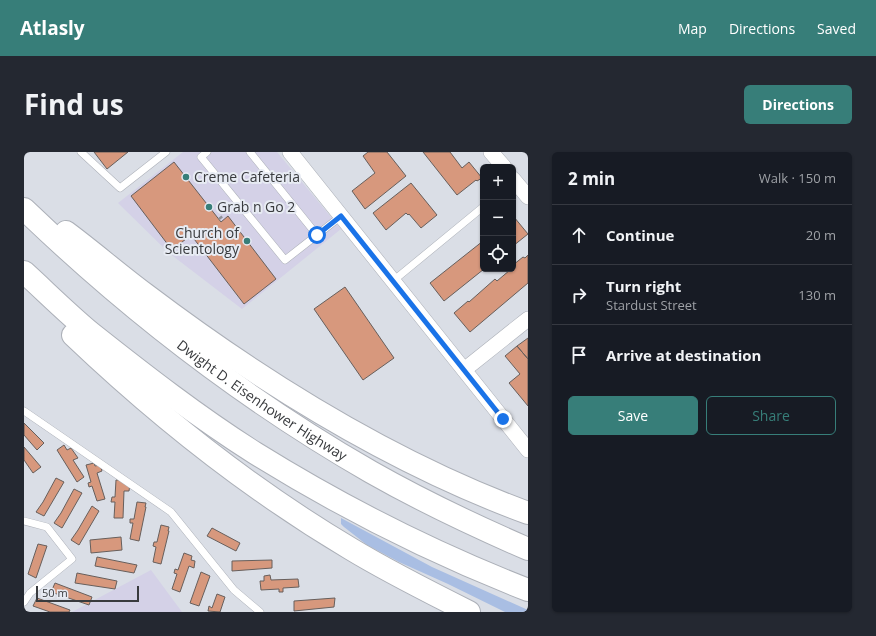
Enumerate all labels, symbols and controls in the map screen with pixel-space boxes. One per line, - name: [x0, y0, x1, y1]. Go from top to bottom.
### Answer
- text: Atlasly: [20, 15, 85, 41]
- text: Map: [678, 19, 707, 38]
- text: Directions: [729, 19, 795, 38]
- text: Saved: [817, 19, 856, 38]
- text: Find us: [24, 85, 124, 123]
- button: Directions: [744, 85, 852, 124]
- map controls: [480, 164, 516, 272]
- button: +: [480, 164, 516, 200]
- place label: Creme Cafeteria: [194, 167, 300, 186]
- text: 2 min: [568, 167, 615, 190]
- text: Walk · 150 m: [759, 169, 836, 187]
- marker: Creme Cafeteria: [181, 172, 191, 182]
- place label: Grab n Go 2: [217, 197, 295, 216]
- button: −: [480, 200, 516, 236]
- marker: Grab n Go 2: [204, 202, 214, 212]
- place label: Church of Scientology: [165, 223, 240, 258]
- icon: ahead: [568, 224, 590, 246]
- text: Continue: [606, 225, 674, 245]
- route start: [308, 226, 326, 244]
- text: 20 m: [806, 226, 836, 244]
- marker: Church of Scientology: [242, 236, 252, 246]
- button: locate: [480, 236, 516, 272]
- text: Turn right: [606, 276, 681, 296]
- icon: right: [568, 284, 590, 306]
- text: 130 m: [798, 286, 836, 304]
- text: Stardust Street: [606, 296, 697, 314]
- street label: Dwight D. Eisenhower Highway: [173, 335, 352, 465]
- icon: arrive: [568, 344, 590, 366]
- text: Arrive at destination: [606, 345, 761, 365]
- button: Save: [568, 396, 698, 435]
- button: Share: [706, 396, 836, 435]
- route end: [494, 410, 512, 428]
- scale bar: [36, 584, 139, 603]
- text: 50 m: [42, 585, 68, 600]

